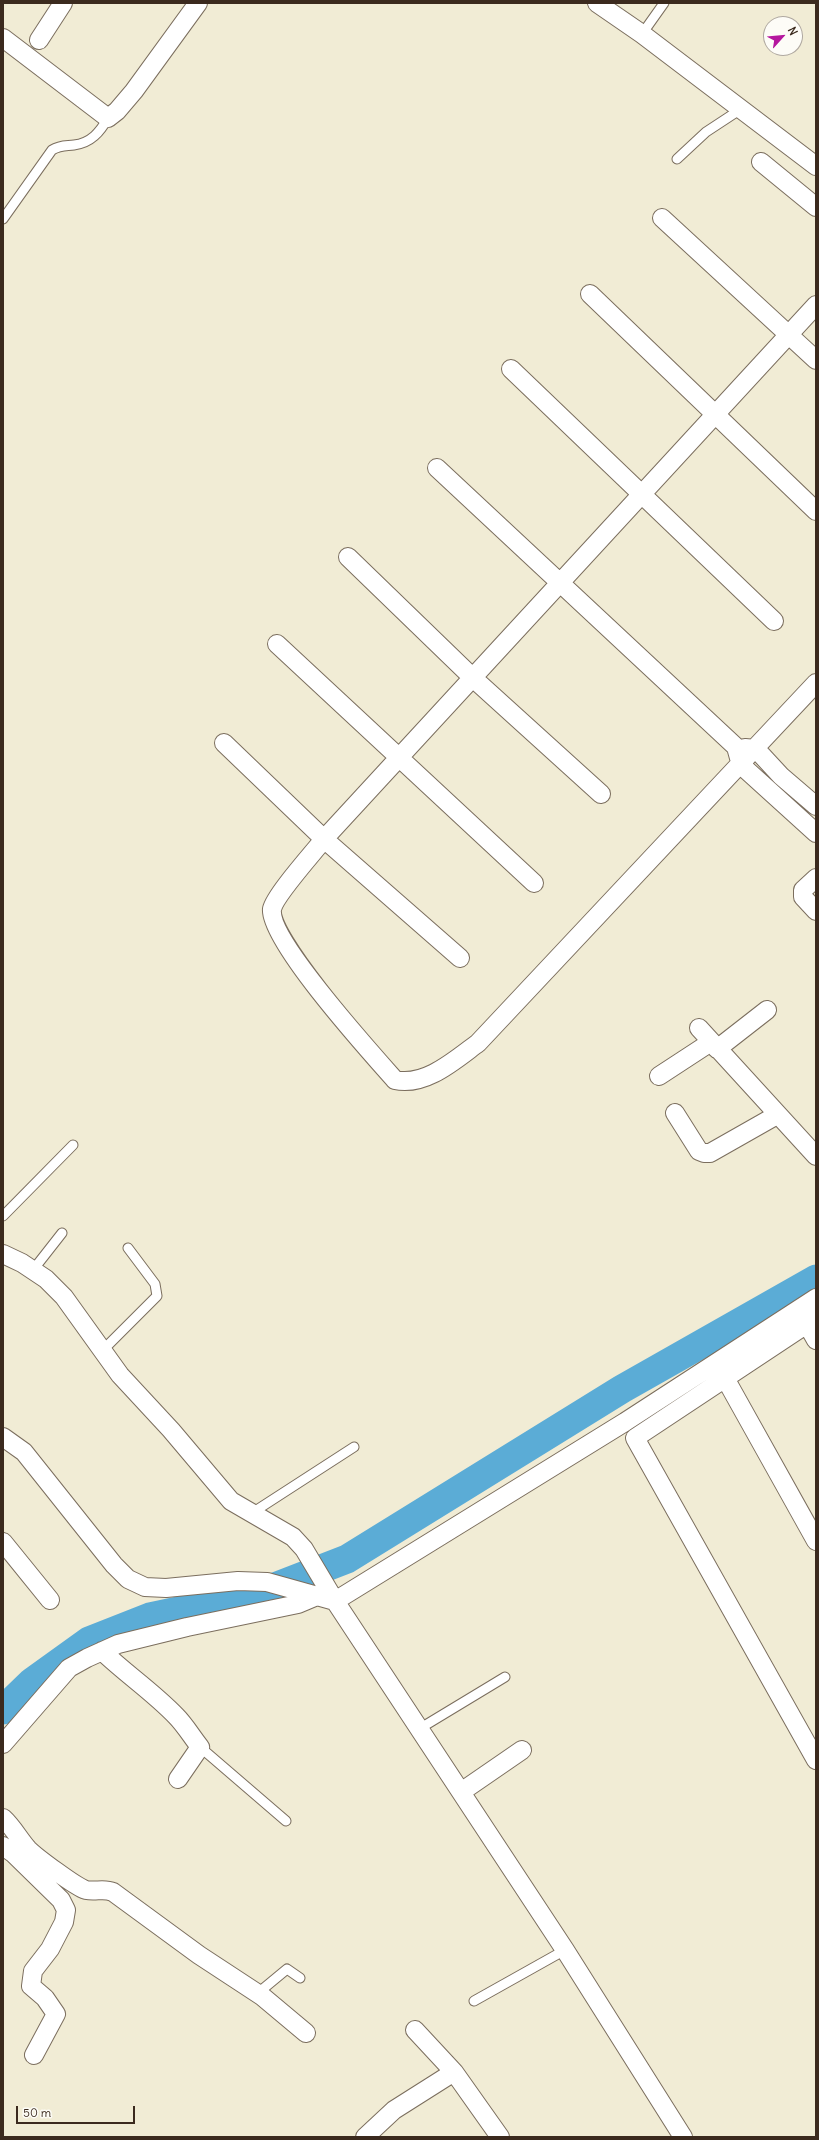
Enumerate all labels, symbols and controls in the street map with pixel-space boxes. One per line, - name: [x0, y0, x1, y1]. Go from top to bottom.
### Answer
- north arrow: [763, 16, 803, 56]
- text: N: [785, 24, 801, 38]
- scale bar: [18, 2098, 137, 2124]
- text: 50 m: [23, 2105, 51, 2120]

